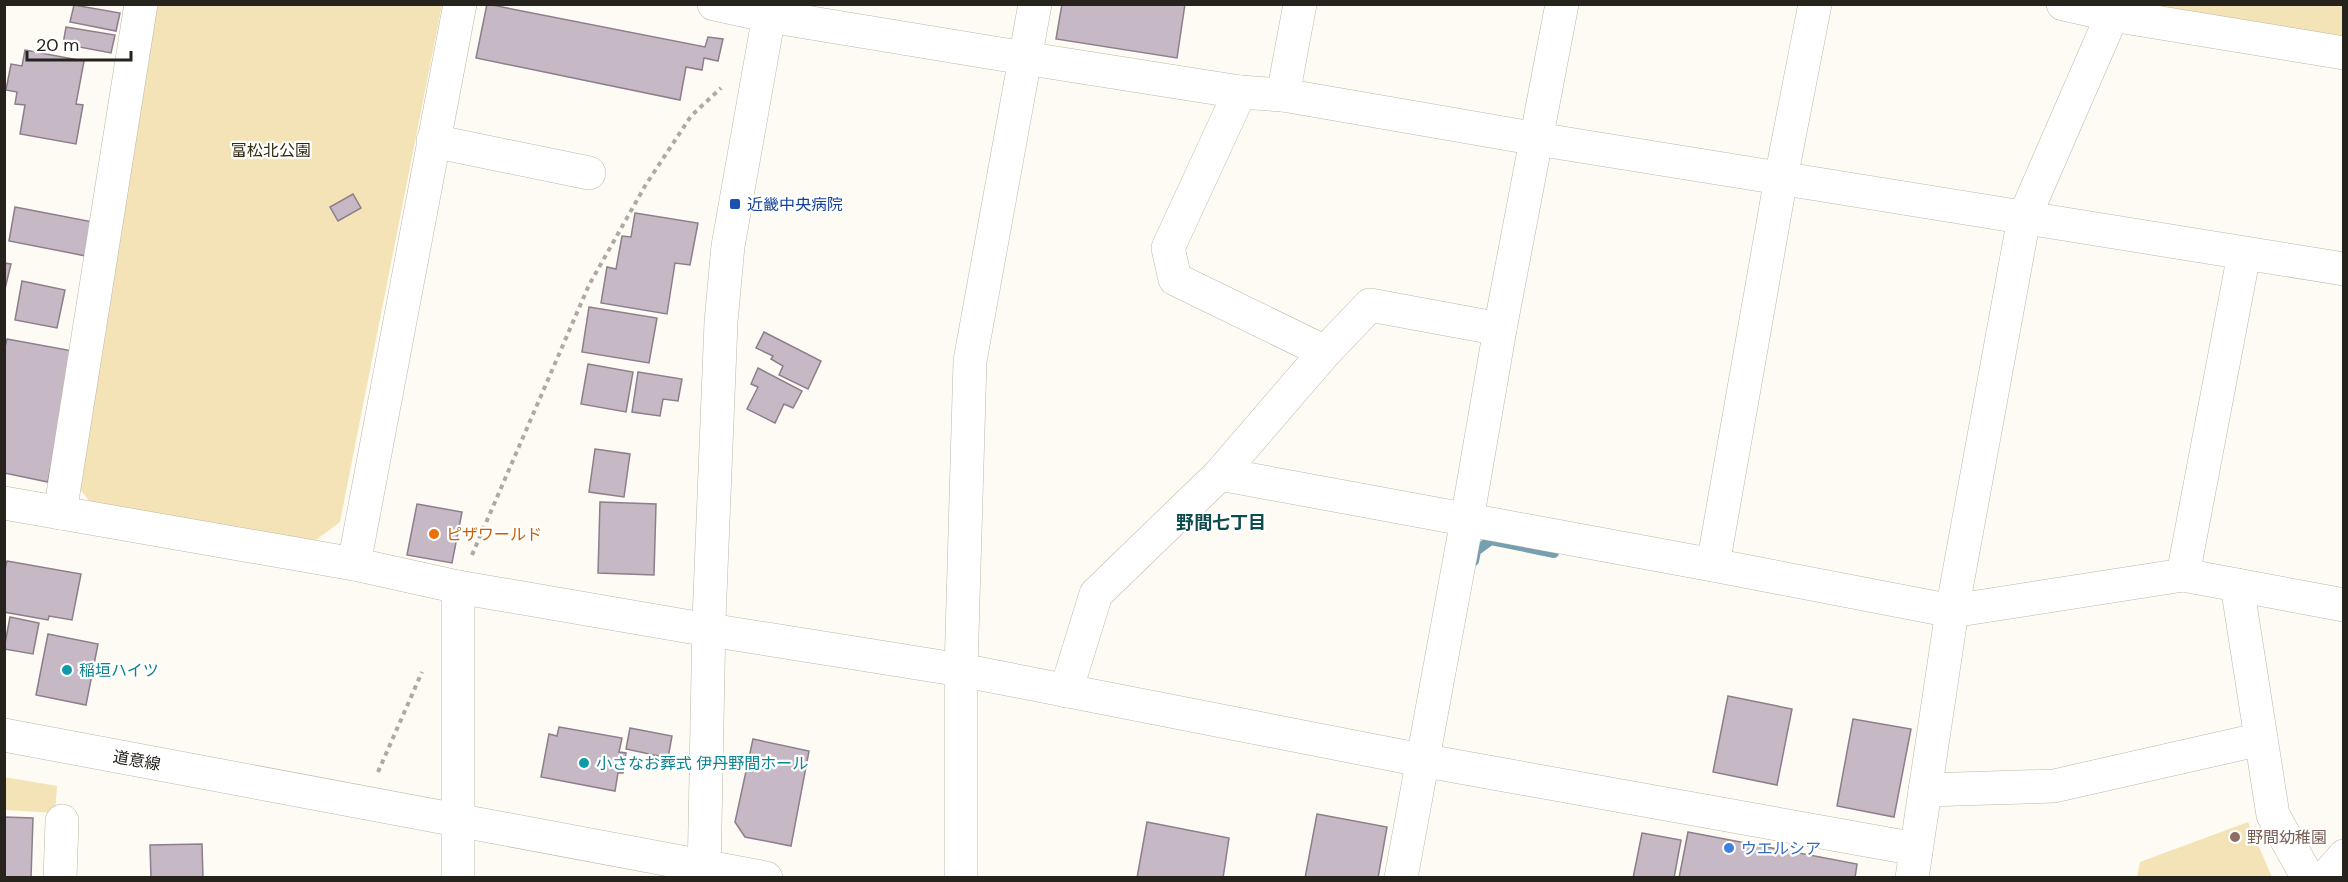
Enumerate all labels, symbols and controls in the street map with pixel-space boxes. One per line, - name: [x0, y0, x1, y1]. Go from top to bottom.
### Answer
- scale bar: [27, 24, 130, 62]
- text: 20 m: [36, 33, 79, 57]
- park label: 富松北公園: [231, 140, 311, 161]
- place label: 近畿中央病院: [747, 194, 843, 215]
- marker: 近畿中央病院: [728, 197, 742, 211]
- district label: 野間七丁目: [1176, 511, 1266, 535]
- place label: ピザワールド: [446, 524, 542, 545]
- marker: ピザワールド: [427, 527, 441, 541]
- place label: 稲垣ハイツ: [79, 660, 159, 681]
- marker: 稲垣ハイツ: [60, 663, 74, 677]
- street label: 道意線: [111, 746, 162, 775]
- place label: 小さなお葬式 伊丹野間ホール: [596, 753, 808, 774]
- marker: 小さなお葬式 伊丹野間ホール: [577, 756, 591, 770]
- place label: 野間幼稚園: [2247, 827, 2327, 848]
- marker: 野間幼稚園: [2228, 830, 2242, 844]
- place label: ウエルシア: [1741, 838, 1821, 859]
- marker: ウエルシア: [1722, 841, 1736, 855]

